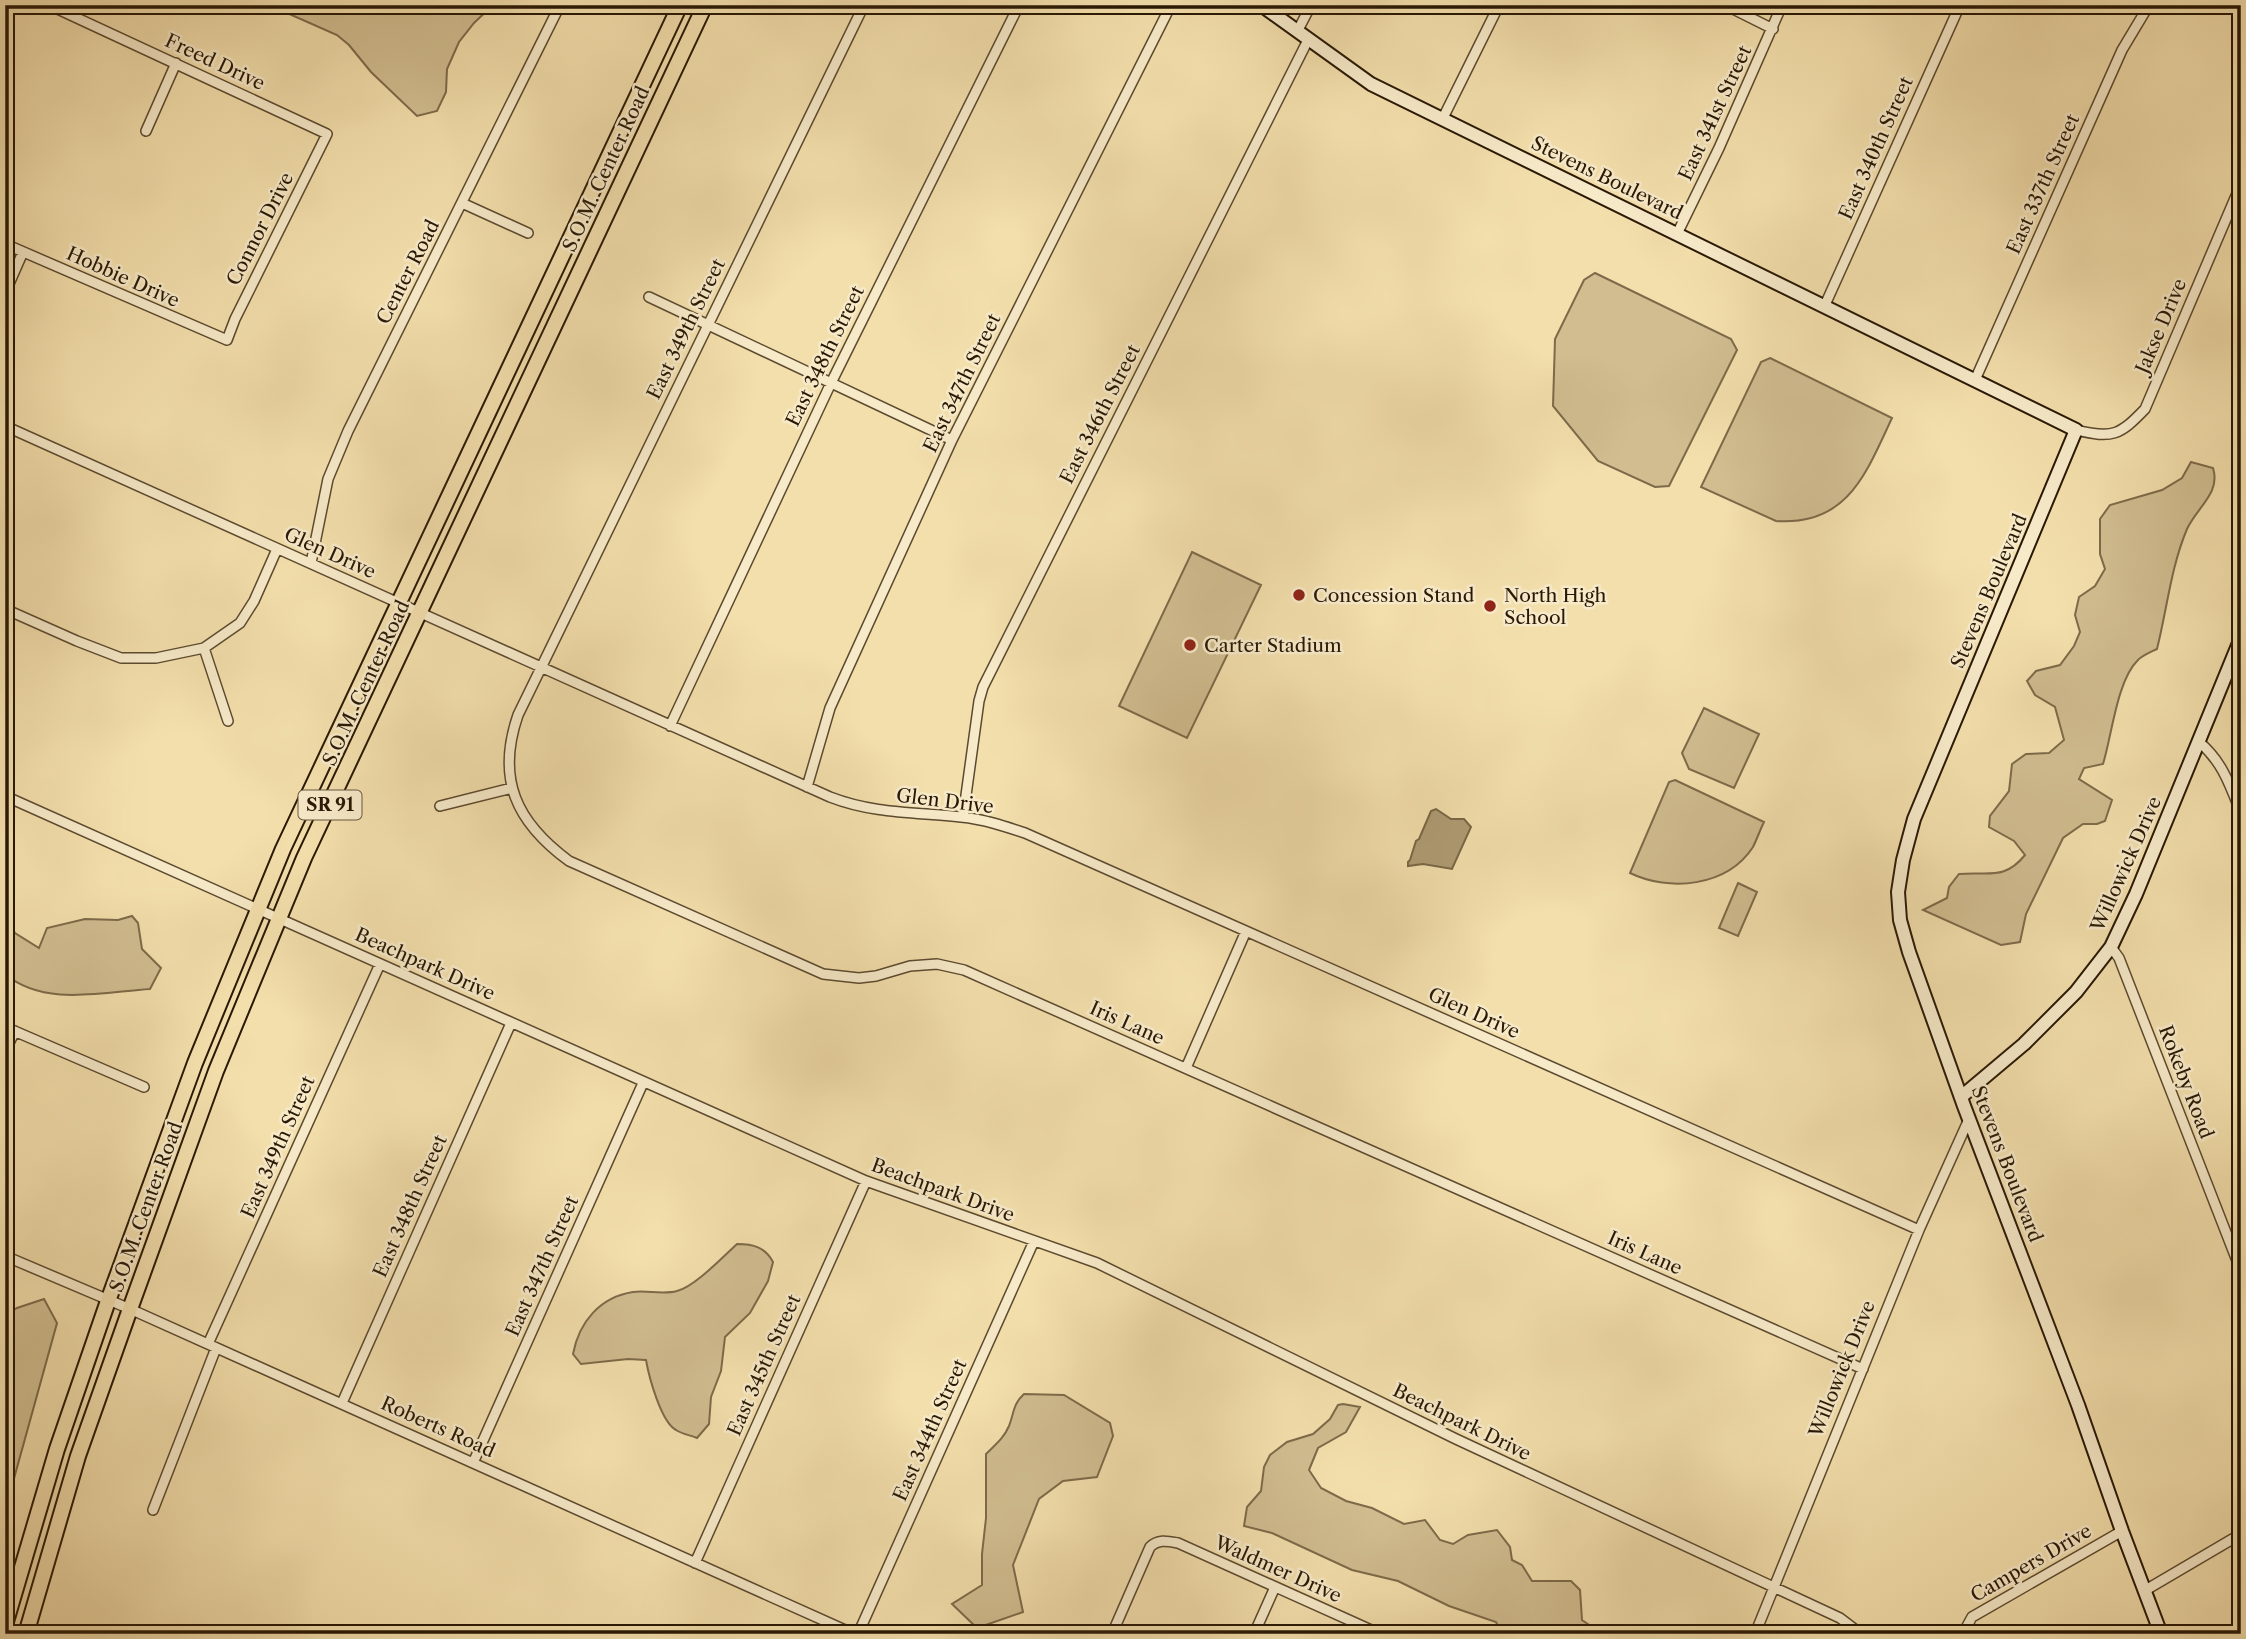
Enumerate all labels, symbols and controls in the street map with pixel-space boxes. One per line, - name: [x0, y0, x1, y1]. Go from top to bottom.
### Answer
- street label: Freed Drive: [161, 29, 269, 95]
- street label: East 341st Street: [1674, 42, 1756, 184]
- street label: East 340th Street: [1834, 73, 1918, 223]
- street label: S.O.M. Center Road: [558, 82, 655, 255]
- street label: East 337th Street: [2002, 110, 2084, 258]
- street label: Stevens Boulevard: [1528, 131, 1687, 225]
- street label: Connor Drive: [222, 169, 298, 289]
- street label: Center Road: [372, 216, 444, 328]
- street label: Hobbie Drive: [63, 242, 183, 312]
- street label: East 349th Street: [642, 255, 730, 403]
- street label: Jakse Drive: [2130, 275, 2191, 380]
- street label: East 348th Street: [781, 282, 869, 430]
- street label: East 347th Street: [918, 310, 1006, 456]
- street label: East 346th Street: [1055, 340, 1145, 487]
- street label: Stevens Boulevard: [1946, 510, 2032, 672]
- street label: Glen Drive: [281, 523, 379, 583]
- place label: Concession Stand: [1313, 584, 1475, 607]
- place label: North High School: [1504, 584, 1607, 629]
- marker: Concession Stand: [1291, 587, 1307, 603]
- street label: S.O.M. Center Road: [318, 596, 415, 769]
- marker: North High School: [1482, 598, 1498, 614]
- place label: Carter Stadium: [1204, 634, 1342, 657]
- marker: Carter Stadium: [1182, 637, 1198, 653]
- street label: Glen Drive: [895, 784, 995, 818]
- road number: SR 91: [298, 790, 362, 820]
- street label: Willowick Drive: [2086, 793, 2166, 936]
- street label: Beachpark Drive: [352, 923, 498, 1005]
- street label: Glen Drive: [1425, 983, 1523, 1043]
- street label: Iris Lane: [1086, 996, 1168, 1050]
- street label: Rokeby Road: [2154, 1022, 2218, 1142]
- street label: East 349th Street: [236, 1072, 320, 1222]
- street label: Stevens Boulevard: [1967, 1083, 2048, 1246]
- street label: S.O.M. Center Road: [104, 1118, 188, 1295]
- street label: East 348th Street: [368, 1131, 452, 1281]
- street label: Beachpark Drive: [868, 1153, 1018, 1227]
- street label: East 347th Street: [501, 1192, 583, 1340]
- street label: Iris Lane: [1604, 1226, 1686, 1280]
- street label: East 345th Street: [723, 1290, 806, 1439]
- street label: Willowick Drive: [1804, 1297, 1880, 1442]
- street label: East 344th Street: [888, 1355, 972, 1505]
- street label: Beachpark Drive: [1389, 1379, 1535, 1465]
- street label: Roberts Road: [377, 1392, 499, 1463]
- street label: Campers Drive: [1967, 1519, 2095, 1607]
- street label: Waldmer Drive: [1210, 1530, 1345, 1607]

